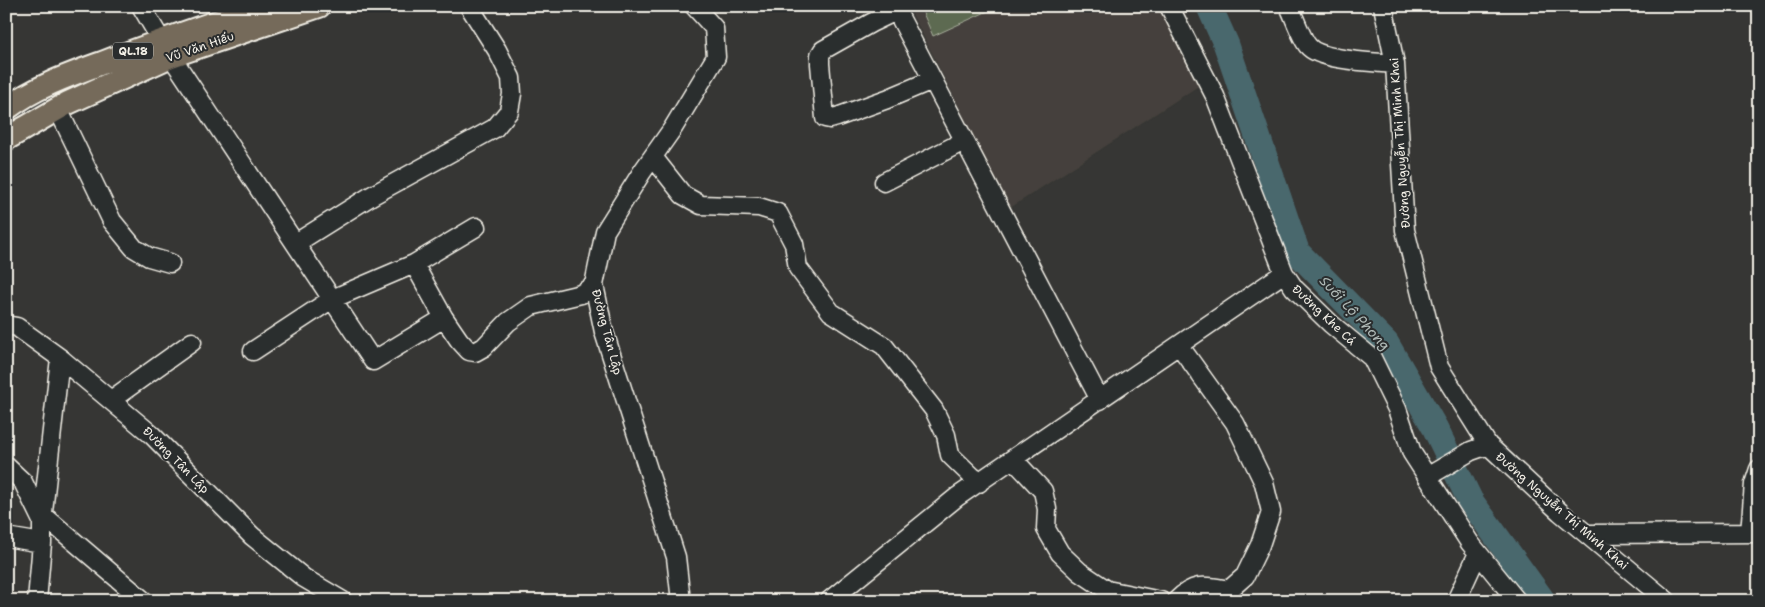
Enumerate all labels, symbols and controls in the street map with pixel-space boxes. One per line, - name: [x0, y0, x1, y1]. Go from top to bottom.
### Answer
- street label: Vũ Văn Hiếu: [164, 28, 236, 66]
- road number: QL.18: [113, 42, 153, 59]
- street label: Đường Nguyễn Thị Minh Khai: [1386, 57, 1414, 229]
- water label: Suối Lộ Phong: [1316, 272, 1394, 354]
- street label: Đường Khe Cá: [1288, 281, 1360, 349]
- street label: Đường Tân Lập: [588, 287, 626, 377]
- street label: Đường Tân Lập: [139, 423, 213, 497]
- street label: Đường Nguyễn Thị Minh Khai: [1492, 449, 1632, 573]

